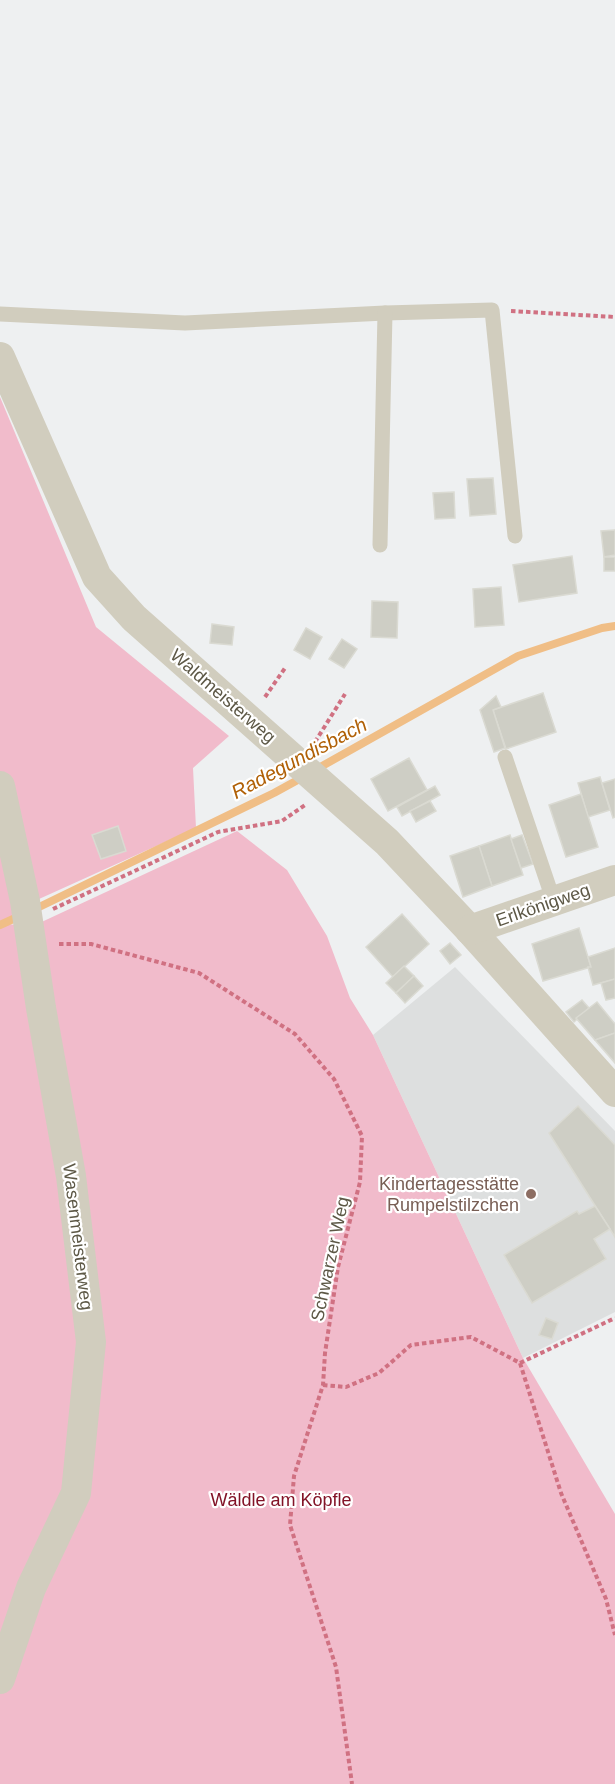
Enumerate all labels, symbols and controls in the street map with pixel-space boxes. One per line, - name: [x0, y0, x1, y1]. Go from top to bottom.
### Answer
- street label: Waldmeisterweg: [166, 645, 280, 747]
- water label: Radegundisbach: [228, 713, 370, 803]
- street label: Erlkönigweg: [493, 880, 593, 930]
- street label: Wasenmeisterweg: [59, 1163, 97, 1311]
- place label: Kindertagesstätte Rumpelstilzchen: [379, 1174, 519, 1215]
- marker: Kindertagesstätte Rumpelstilzchen: [524, 1187, 538, 1201]
- street label: Schwarzer Weg: [307, 1195, 353, 1323]
- park label: Wäldle am Köpfle: [210, 1490, 352, 1510]

